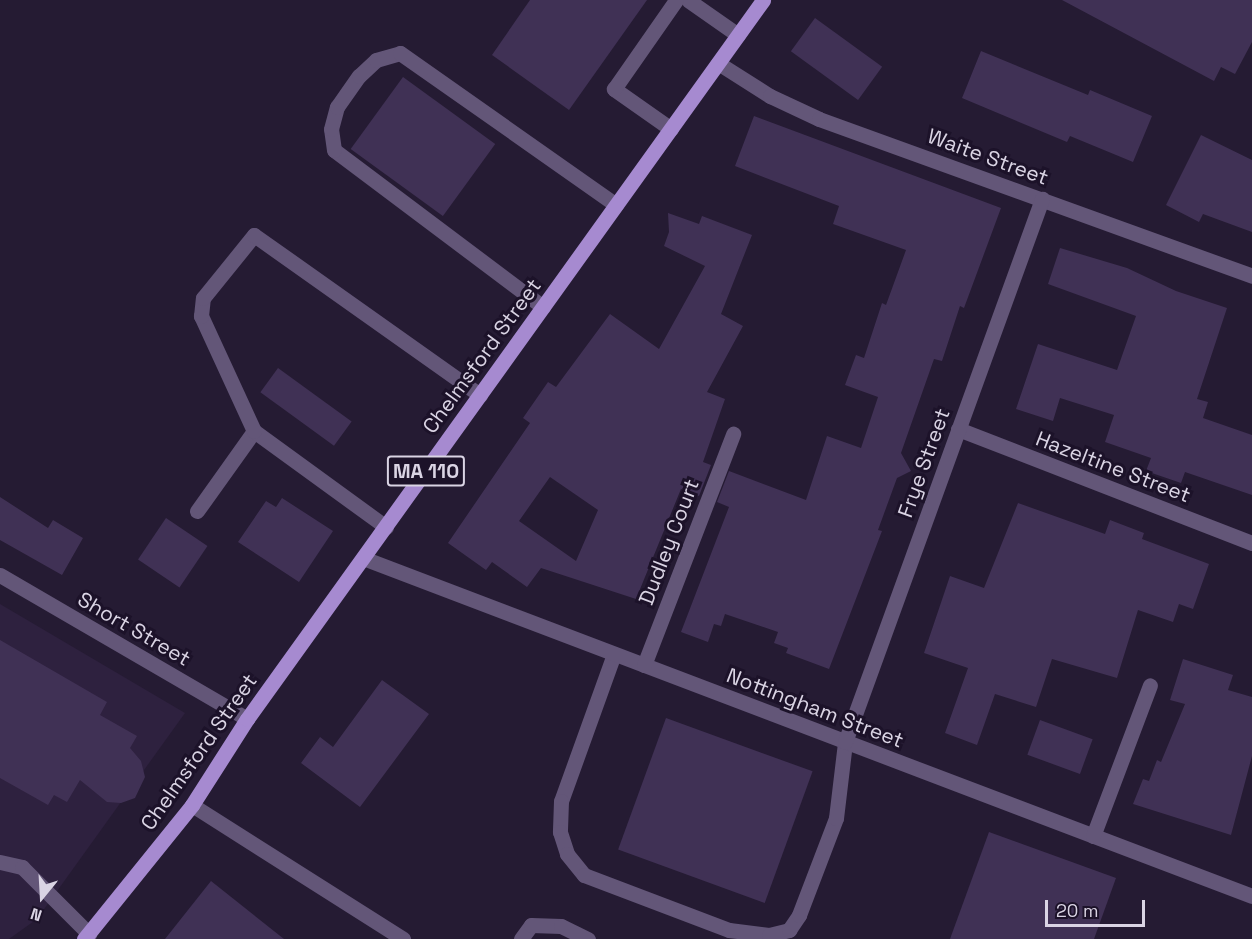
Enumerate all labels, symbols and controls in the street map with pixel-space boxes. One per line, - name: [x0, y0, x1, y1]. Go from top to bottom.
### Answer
- street label: Waite Street: [924, 123, 1052, 191]
- street label: Chelmsford Street: [417, 274, 547, 438]
- street label: Frye Street: [893, 405, 955, 521]
- street label: Hazeltine Street: [1032, 426, 1194, 508]
- road number: MA 110: [386, 454, 466, 488]
- street label: Dudley Court: [633, 475, 705, 609]
- street label: Short Street: [73, 587, 195, 671]
- street label: Nottingham Street: [723, 663, 907, 753]
- street label: Chelmsford Street: [136, 669, 262, 835]
- north arrow: [12, 867, 72, 927]
- scale bar: [1048, 888, 1148, 926]
- text: 20 m: [1056, 899, 1099, 922]
- text: N: [28, 903, 45, 926]

